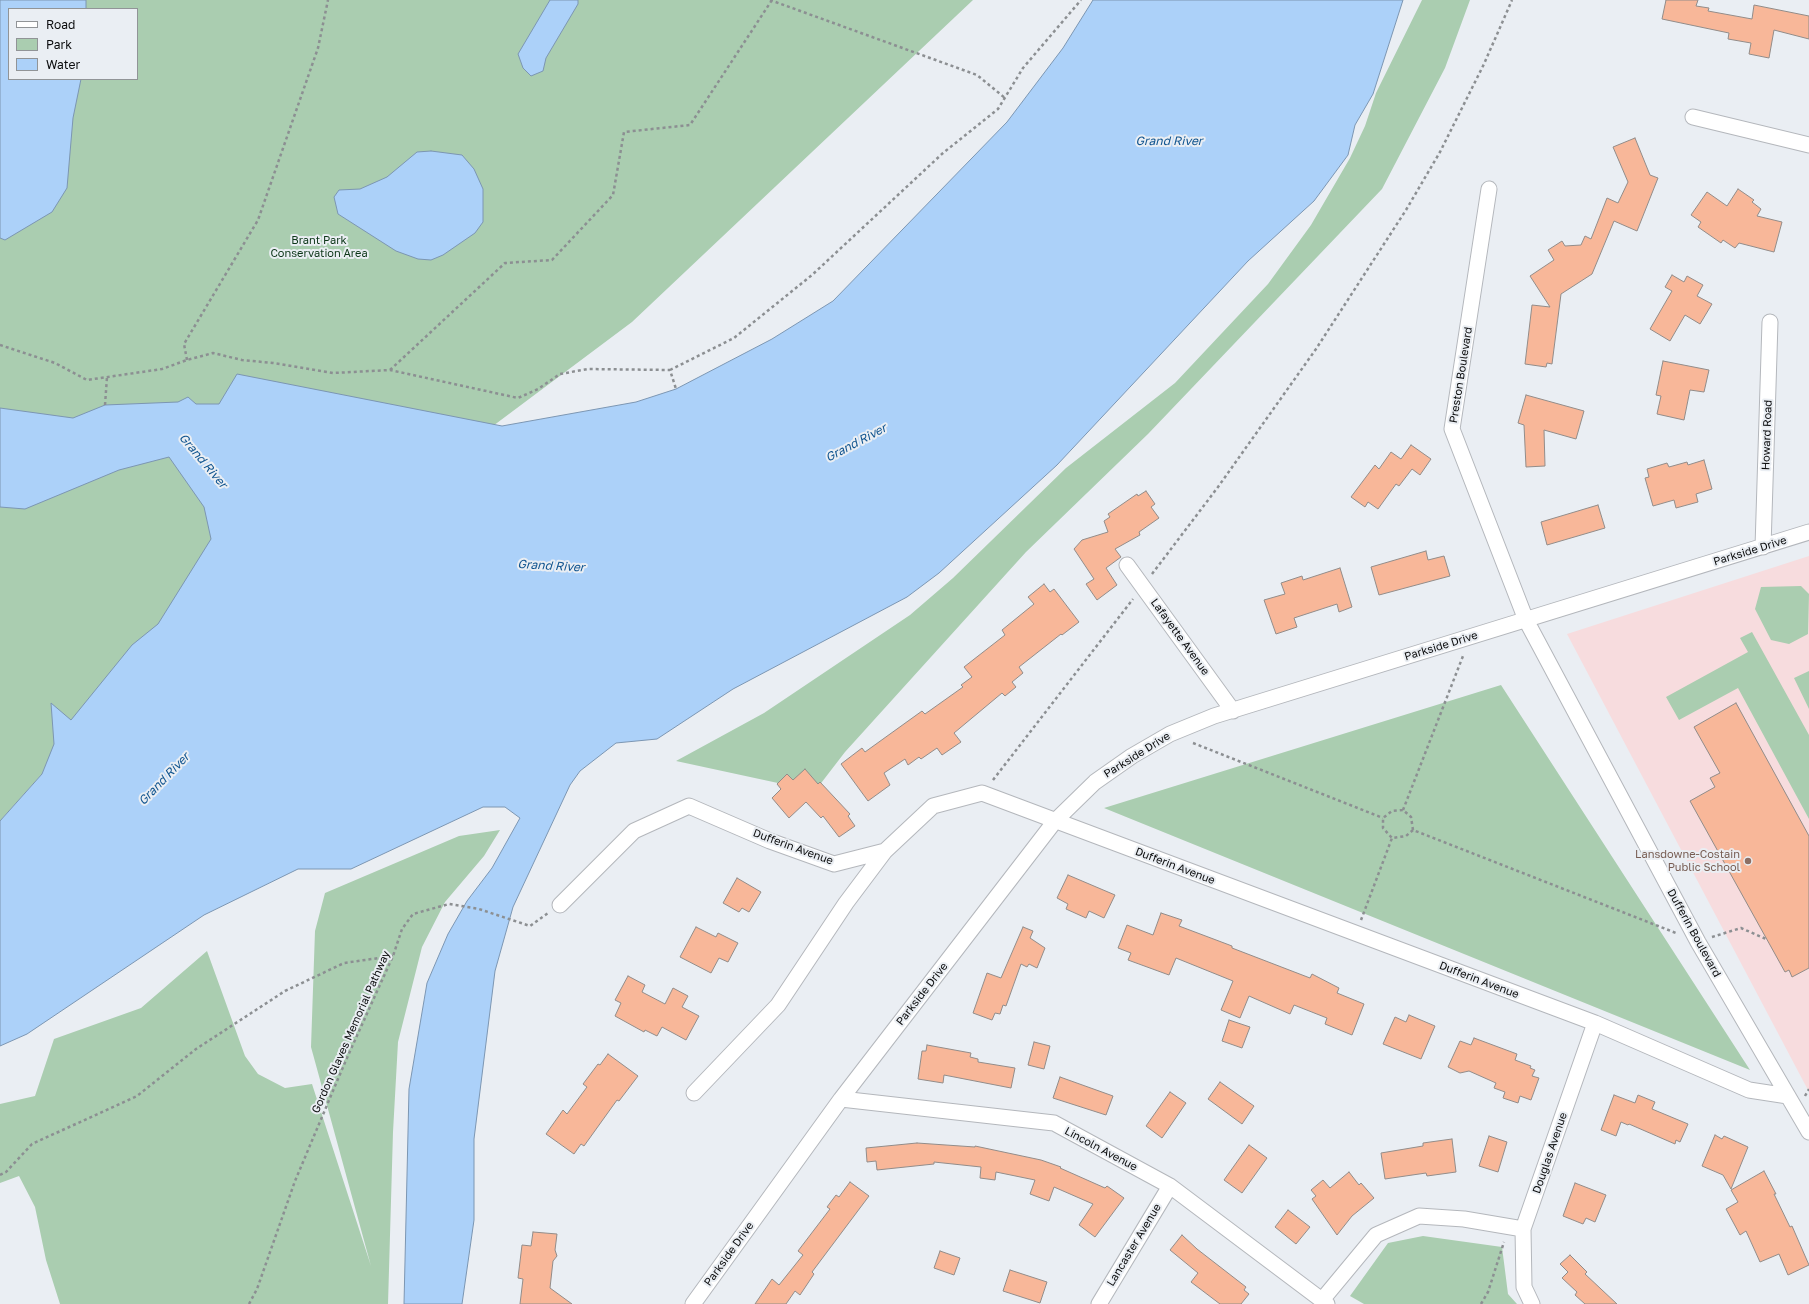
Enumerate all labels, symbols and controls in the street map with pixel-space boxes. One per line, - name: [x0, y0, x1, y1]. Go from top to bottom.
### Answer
- legend: [8, 8, 138, 80]
- text: Road: [46, 17, 75, 32]
- text: Park: [46, 37, 72, 52]
- text: Water: [46, 57, 80, 72]
- water label: Grand River: [1135, 134, 1203, 148]
- park label: Brant Park Conservation Area: [270, 234, 368, 260]
- street label: Preston Boulevard: [1447, 326, 1475, 424]
- street label: Howard Road: [1759, 400, 1775, 470]
- water label: Grand River: [823, 421, 889, 465]
- water label: Grand River: [176, 431, 230, 491]
- street label: Parkside Drive: [1712, 534, 1788, 568]
- water label: Grand River: [517, 557, 585, 575]
- street label: Lafayette Avenue: [1148, 596, 1212, 678]
- street label: Parkside Drive: [1403, 629, 1479, 663]
- street label: Parkside Drive: [1101, 729, 1173, 781]
- water label: Grand River: [136, 750, 192, 808]
- street label: Dufferin Avenue: [751, 826, 835, 868]
- street label: Dufferin Avenue: [1133, 845, 1217, 887]
- place label: Lansdowne-Costain Public School: [1635, 848, 1740, 874]
- marker: Lansdowne-Costain Public School: [1743, 856, 1753, 866]
- street label: Dufferin Boulevard: [1664, 887, 1724, 979]
- street label: Gordon Glaves Memorial Pathway: [309, 949, 393, 1115]
- street label: Dufferin Avenue: [1437, 959, 1521, 1001]
- street label: Parkside Drive: [893, 960, 951, 1028]
- street label: Douglas Avenue: [1530, 1111, 1570, 1195]
- street label: Lincoln Avenue: [1062, 1124, 1140, 1174]
- street label: Lancaster Avenue: [1104, 1201, 1164, 1289]
- street label: Parkside Drive: [701, 1219, 757, 1289]

